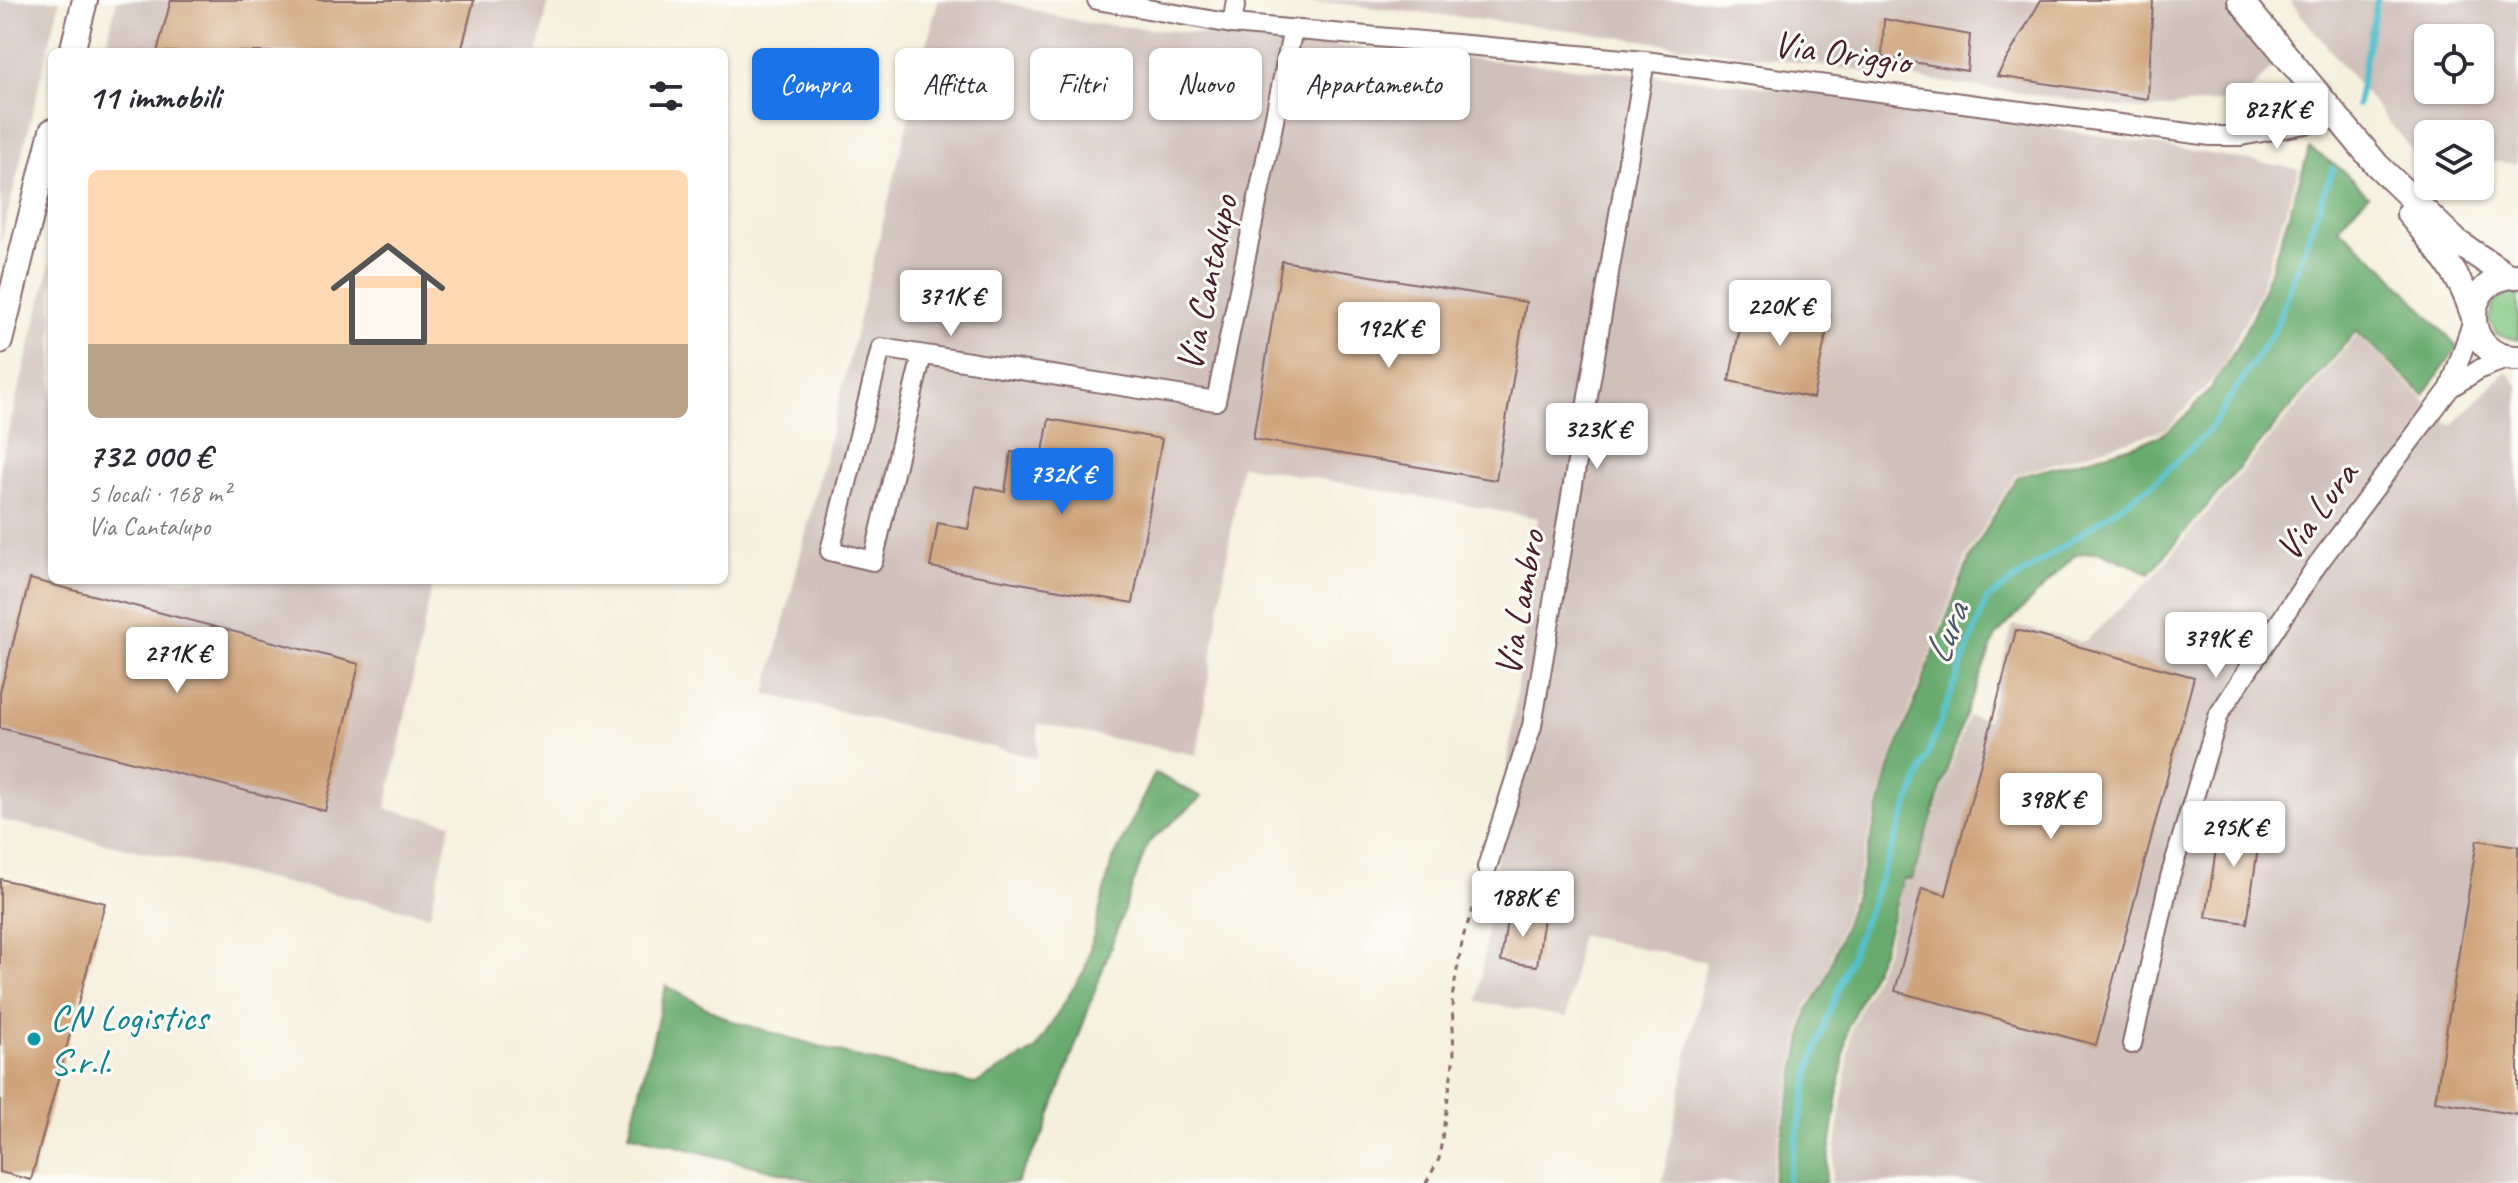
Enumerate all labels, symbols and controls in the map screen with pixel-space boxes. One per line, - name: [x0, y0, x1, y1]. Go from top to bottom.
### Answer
- street label: Via Origgio: [1771, 20, 1917, 86]
- map controls: [2414, 24, 2494, 200]
- button: locate: [2414, 24, 2494, 104]
- chip: Compra: [752, 48, 879, 120]
- chip: Affitta: [895, 48, 1014, 120]
- chip: Filtri: [1030, 48, 1133, 120]
- chip: Nuovo: [1149, 48, 1262, 120]
- chip: Appartamento: [1278, 48, 1470, 120]
- icon: filters: [644, 74, 688, 118]
- text: 11 immobili: [88, 75, 220, 118]
- pin: 827K €: [2212, 83, 2342, 151]
- text: 827K €: [2244, 92, 2310, 125]
- button: layers: [2414, 120, 2494, 200]
- street label: Via Cantalupo: [1165, 189, 1248, 375]
- icon: home: [316, 222, 460, 366]
- pin: 371K €: [886, 270, 1016, 338]
- text: 371K €: [918, 279, 984, 312]
- pin: 220K €: [1715, 280, 1845, 348]
- text: 220K €: [1747, 289, 1813, 322]
- pin: 192K €: [1324, 302, 1454, 370]
- text: 192K €: [1356, 311, 1422, 344]
- pin: 323K €: [1532, 403, 1662, 471]
- text: 323K €: [1564, 412, 1630, 445]
- text: 732 000 €: [88, 434, 211, 477]
- pin: 732K €: [997, 448, 1127, 516]
- street label: Via Lura: [2265, 451, 2369, 570]
- text: 732K €: [1029, 457, 1095, 490]
- text: 5 locali · 168 m²: [88, 477, 230, 510]
- text: Via Cantalupo: [88, 510, 210, 543]
- street label: Via Lambro: [1484, 524, 1556, 679]
- water label: Lura: [1911, 592, 1982, 671]
- pin: 379K €: [2151, 612, 2281, 680]
- text: 379K €: [2183, 621, 2249, 654]
- pin: 271K €: [112, 627, 242, 695]
- text: 271K €: [144, 636, 210, 669]
- pin: 398K €: [1986, 773, 2116, 841]
- text: 398K €: [2018, 782, 2084, 815]
- pin: 295K €: [2169, 801, 2299, 869]
- text: 295K €: [2201, 810, 2267, 843]
- pin: 188K €: [1458, 871, 1588, 939]
- text: 188K €: [1490, 880, 1556, 913]
- place label: CN Logistics S.r.l.: [50, 994, 211, 1085]
- marker: CN Logistics S.r.l.: [25, 1030, 43, 1048]

